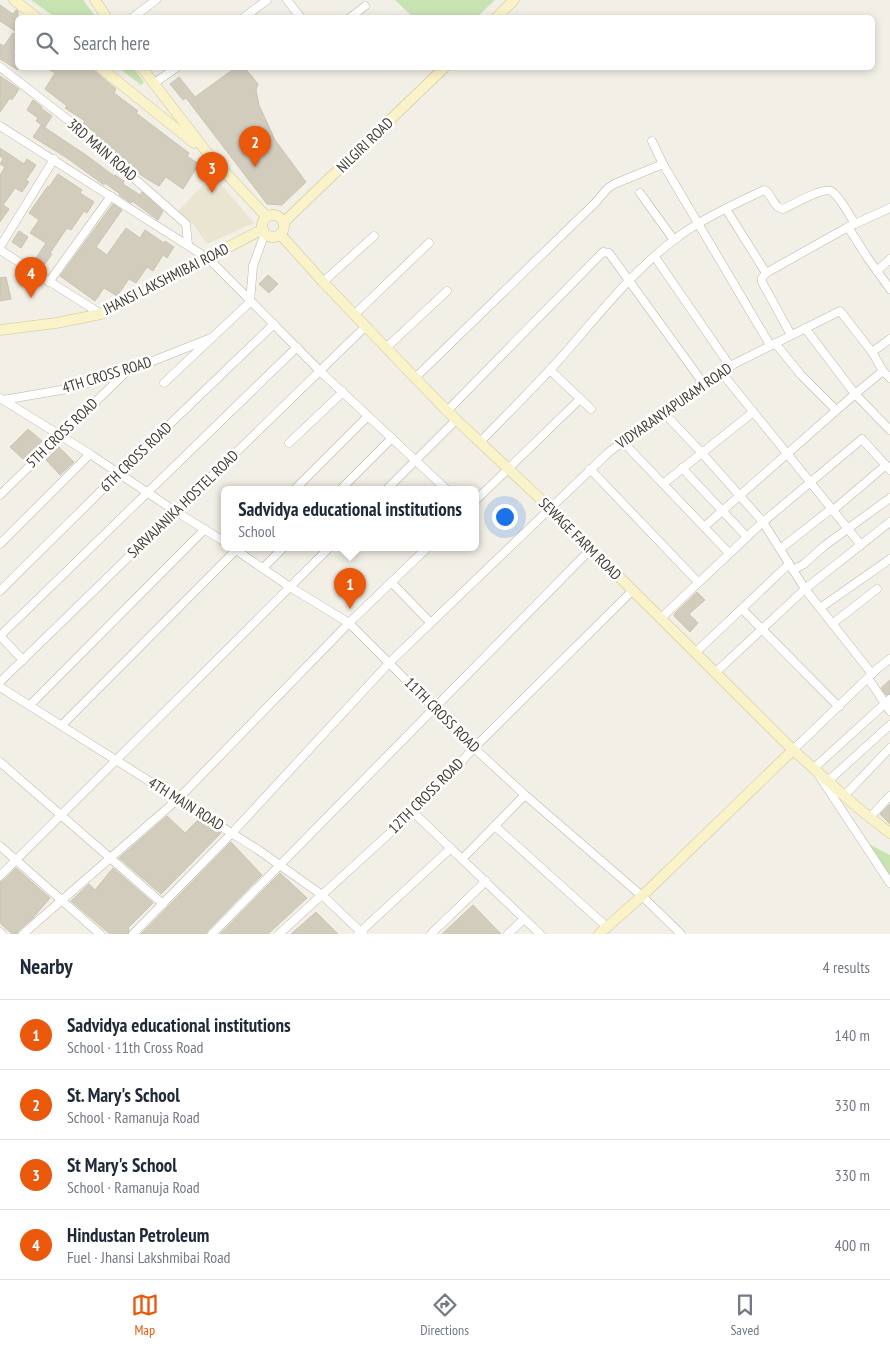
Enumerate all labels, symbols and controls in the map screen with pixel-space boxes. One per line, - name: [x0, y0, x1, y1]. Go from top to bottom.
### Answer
- search box: [15, 15, 875, 70]
- icon: search: [33, 29, 61, 57]
- text: Search here: [73, 31, 150, 55]
- street label: NILGIRI ROAD: [332, 113, 397, 176]
- street label: 3RD MAIN ROAD: [64, 114, 141, 185]
- pin: 2: [239, 126, 271, 167]
- pin: 3: [196, 152, 228, 193]
- street label: JHANSI LAKSHMIBAI ROAD: [99, 239, 232, 319]
- pin: 4: [15, 257, 47, 298]
- street label: 4TH CROSS ROAD: [60, 352, 154, 397]
- street label: VIDYARANYAPURAM ROAD: [611, 358, 735, 453]
- street label: 5TH CROSS ROAD: [22, 394, 102, 472]
- street label: 6TH CROSS ROAD: [96, 418, 176, 496]
- street label: SARVAJANIKA HOSTEL ROAD: [123, 446, 242, 562]
- popup: [221, 486, 479, 551]
- street label: SEWAGE FARM ROAD: [535, 493, 626, 584]
- text: Sadvidya educational institutions: [238, 497, 462, 521]
- your location: [492, 504, 518, 530]
- text: School: [238, 521, 275, 541]
- pin: 1: [334, 568, 366, 609]
- street label: 11TH CROSS ROAD: [401, 673, 484, 756]
- street label: 12TH CROSS ROAD: [384, 754, 467, 837]
- street label: 4TH MAIN ROAD: [145, 773, 228, 834]
- text: Nearby: [20, 953, 73, 980]
- text: 4 results: [823, 957, 870, 977]
- text: Sadvidya educational institutions: [67, 1013, 291, 1037]
- text: 1: [32, 1025, 40, 1045]
- text: 140 m: [835, 1025, 870, 1045]
- text: School · 11th Cross Road: [67, 1037, 203, 1057]
- text: St. Mary's School: [67, 1083, 180, 1107]
- text: 2: [32, 1095, 40, 1115]
- text: 330 m: [835, 1095, 870, 1115]
- text: School · Ramanuja Road: [67, 1107, 200, 1127]
- text: St Mary's School: [67, 1153, 177, 1177]
- text: 3: [32, 1165, 40, 1185]
- text: 330 m: [835, 1165, 870, 1185]
- text: School · Ramanuja Road: [67, 1177, 200, 1197]
- text: Hindustan Petroleum: [67, 1223, 209, 1247]
- text: 4: [32, 1235, 40, 1255]
- text: 400 m: [835, 1235, 870, 1255]
- text: Fuel · Jhansi Lakshmibai Road: [67, 1247, 231, 1267]
- tab: Map: [131, 1291, 159, 1339]
- tab: Directions: [420, 1291, 469, 1339]
- tab: Saved: [730, 1291, 759, 1339]

